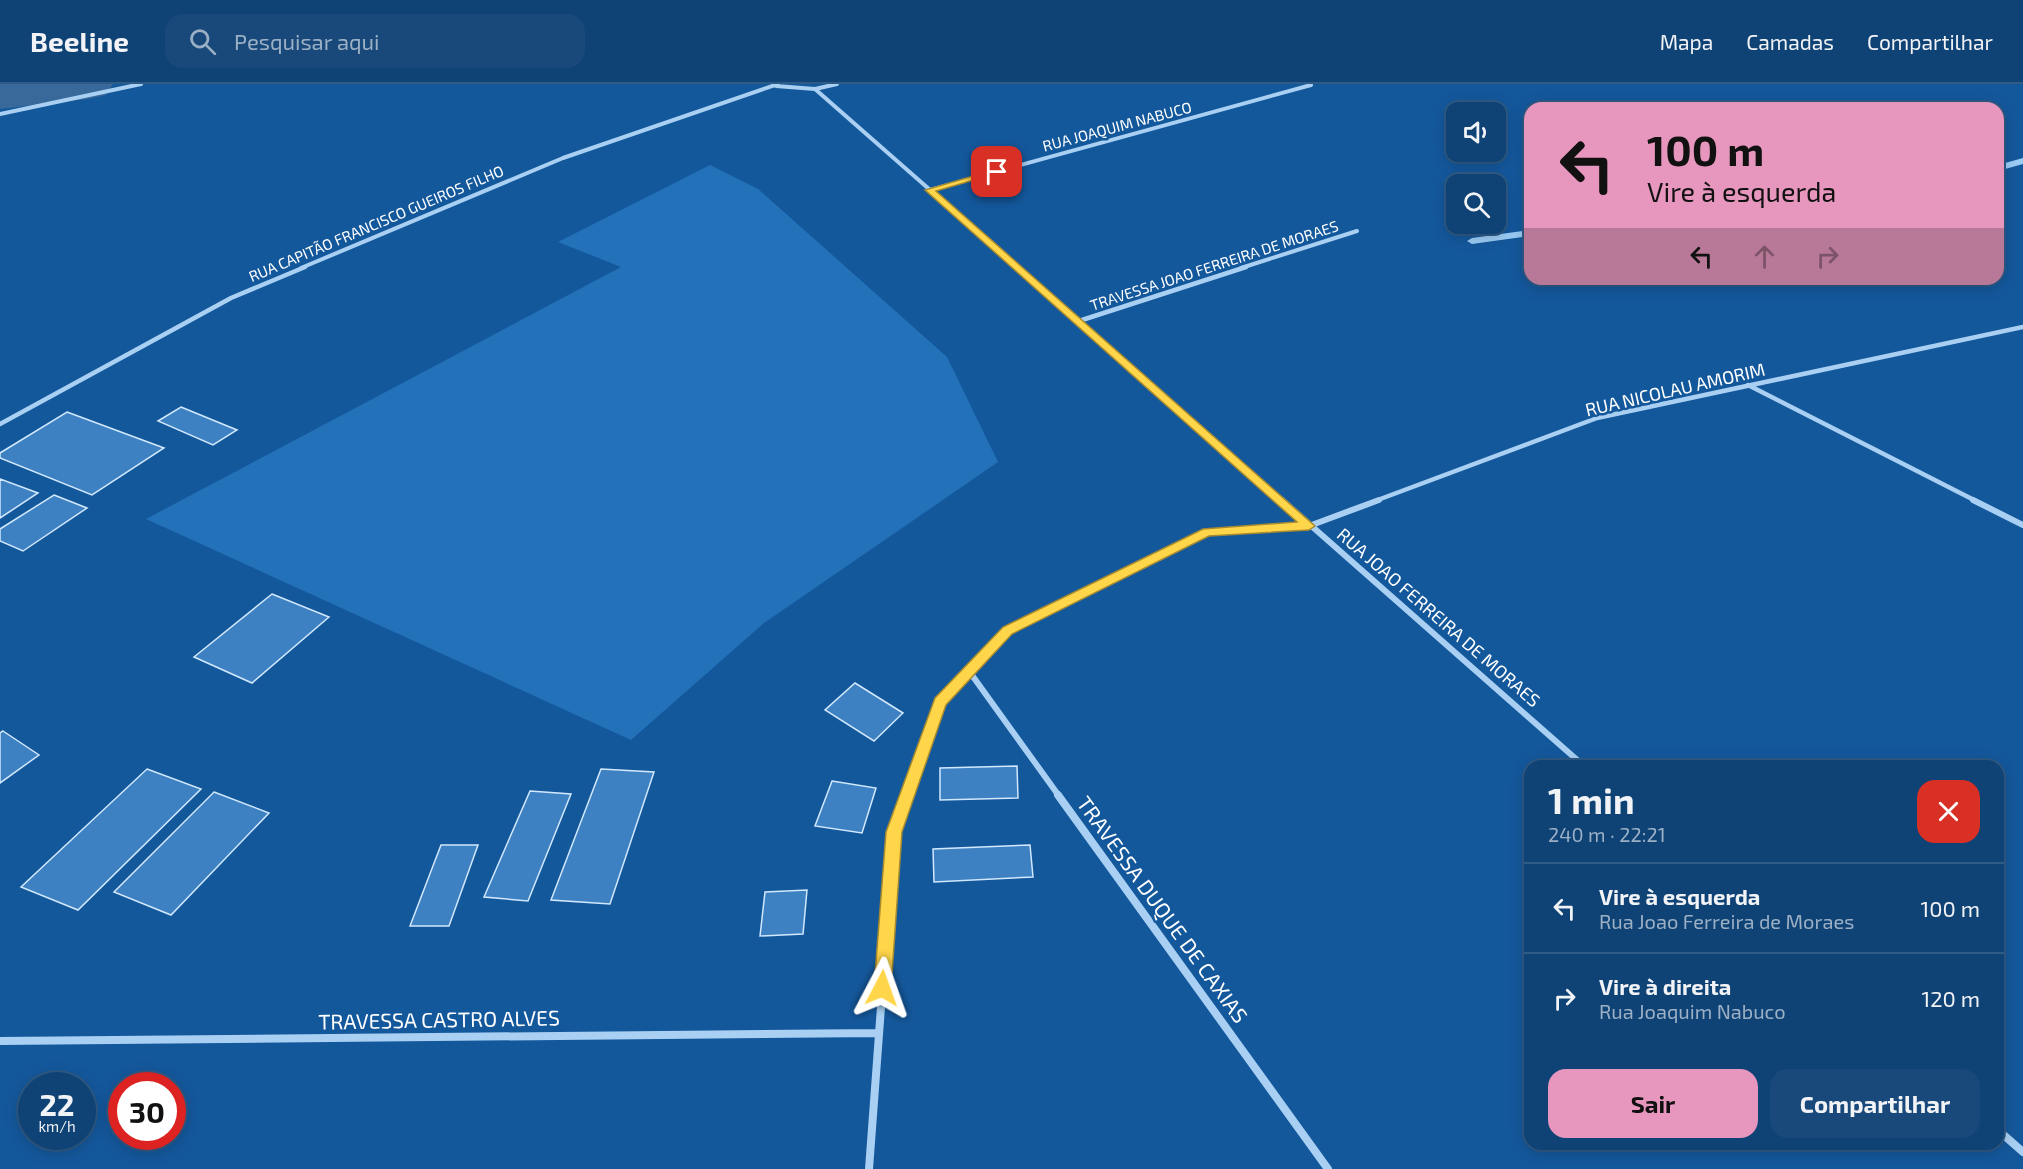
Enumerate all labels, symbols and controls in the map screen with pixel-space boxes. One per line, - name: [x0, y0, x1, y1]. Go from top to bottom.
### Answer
- search box: [165, 14, 585, 68]
- text: Beeline: [30, 24, 129, 58]
- icon: search: [186, 25, 219, 58]
- text: Pesquisar aqui: [234, 28, 380, 54]
- text: Mapa: [1660, 29, 1713, 54]
- text: Camadas: [1746, 29, 1834, 54]
- text: Compartilhar: [1867, 29, 1993, 54]
- street label: RUA JOAQUIM NABUCO: [1040, 97, 1194, 156]
- map controls: [1446, 102, 1506, 234]
- button: sound: [1446, 102, 1506, 162]
- text: 100 m: [1647, 124, 1764, 174]
- icon: left: [1548, 126, 1626, 204]
- pin: [971, 146, 1022, 197]
- icon: arrive: [980, 155, 1013, 188]
- street label: RUA CAPITÃO FRANCISCO GUEIROS FILHO: [246, 161, 506, 285]
- button: search: [1446, 174, 1506, 234]
- text: Vire à esquerda: [1647, 175, 1836, 207]
- street label: TRAVESSA JOAO FERREIRA DE MORAES: [1088, 216, 1340, 314]
- icon: left: [1685, 240, 1718, 273]
- icon: ahead: [1748, 240, 1781, 273]
- icon: right: [1811, 240, 1844, 273]
- street label: RUA NICOLAU AMORIM: [1583, 358, 1767, 420]
- street label: RUA JOAO FERREIRA DE MORAES: [1333, 523, 1545, 711]
- text: 1 min: [1548, 778, 1635, 821]
- button: close: [1917, 780, 1980, 843]
- street label: TRAVESSA DUQUE DE CAXIAS: [1072, 791, 1254, 1028]
- text: 240 m · 22:21: [1548, 822, 1666, 846]
- text: Vire à esquerda: [1599, 883, 1760, 909]
- icon: left: [1548, 892, 1581, 925]
- text: 100 m: [1921, 895, 1980, 921]
- text: Rua Joao Ferreira de Moraes: [1599, 909, 1854, 933]
- position arrow: [850, 956, 914, 1020]
- text: Vire à direita: [1599, 973, 1731, 999]
- icon: right: [1548, 982, 1581, 1015]
- text: 120 m: [1921, 985, 1980, 1011]
- text: Rua Joaquim Nabuco: [1599, 999, 1786, 1023]
- street label: TRAVESSA CASTRO ALVES: [318, 1004, 560, 1034]
- button: Sair: [1548, 1069, 1758, 1138]
- button: Compartilhar: [1770, 1069, 1980, 1138]
- speed limit sign: 30: [108, 1072, 186, 1150]
- text: 22: [40, 1086, 74, 1122]
- text: km/h: [38, 1117, 76, 1135]

